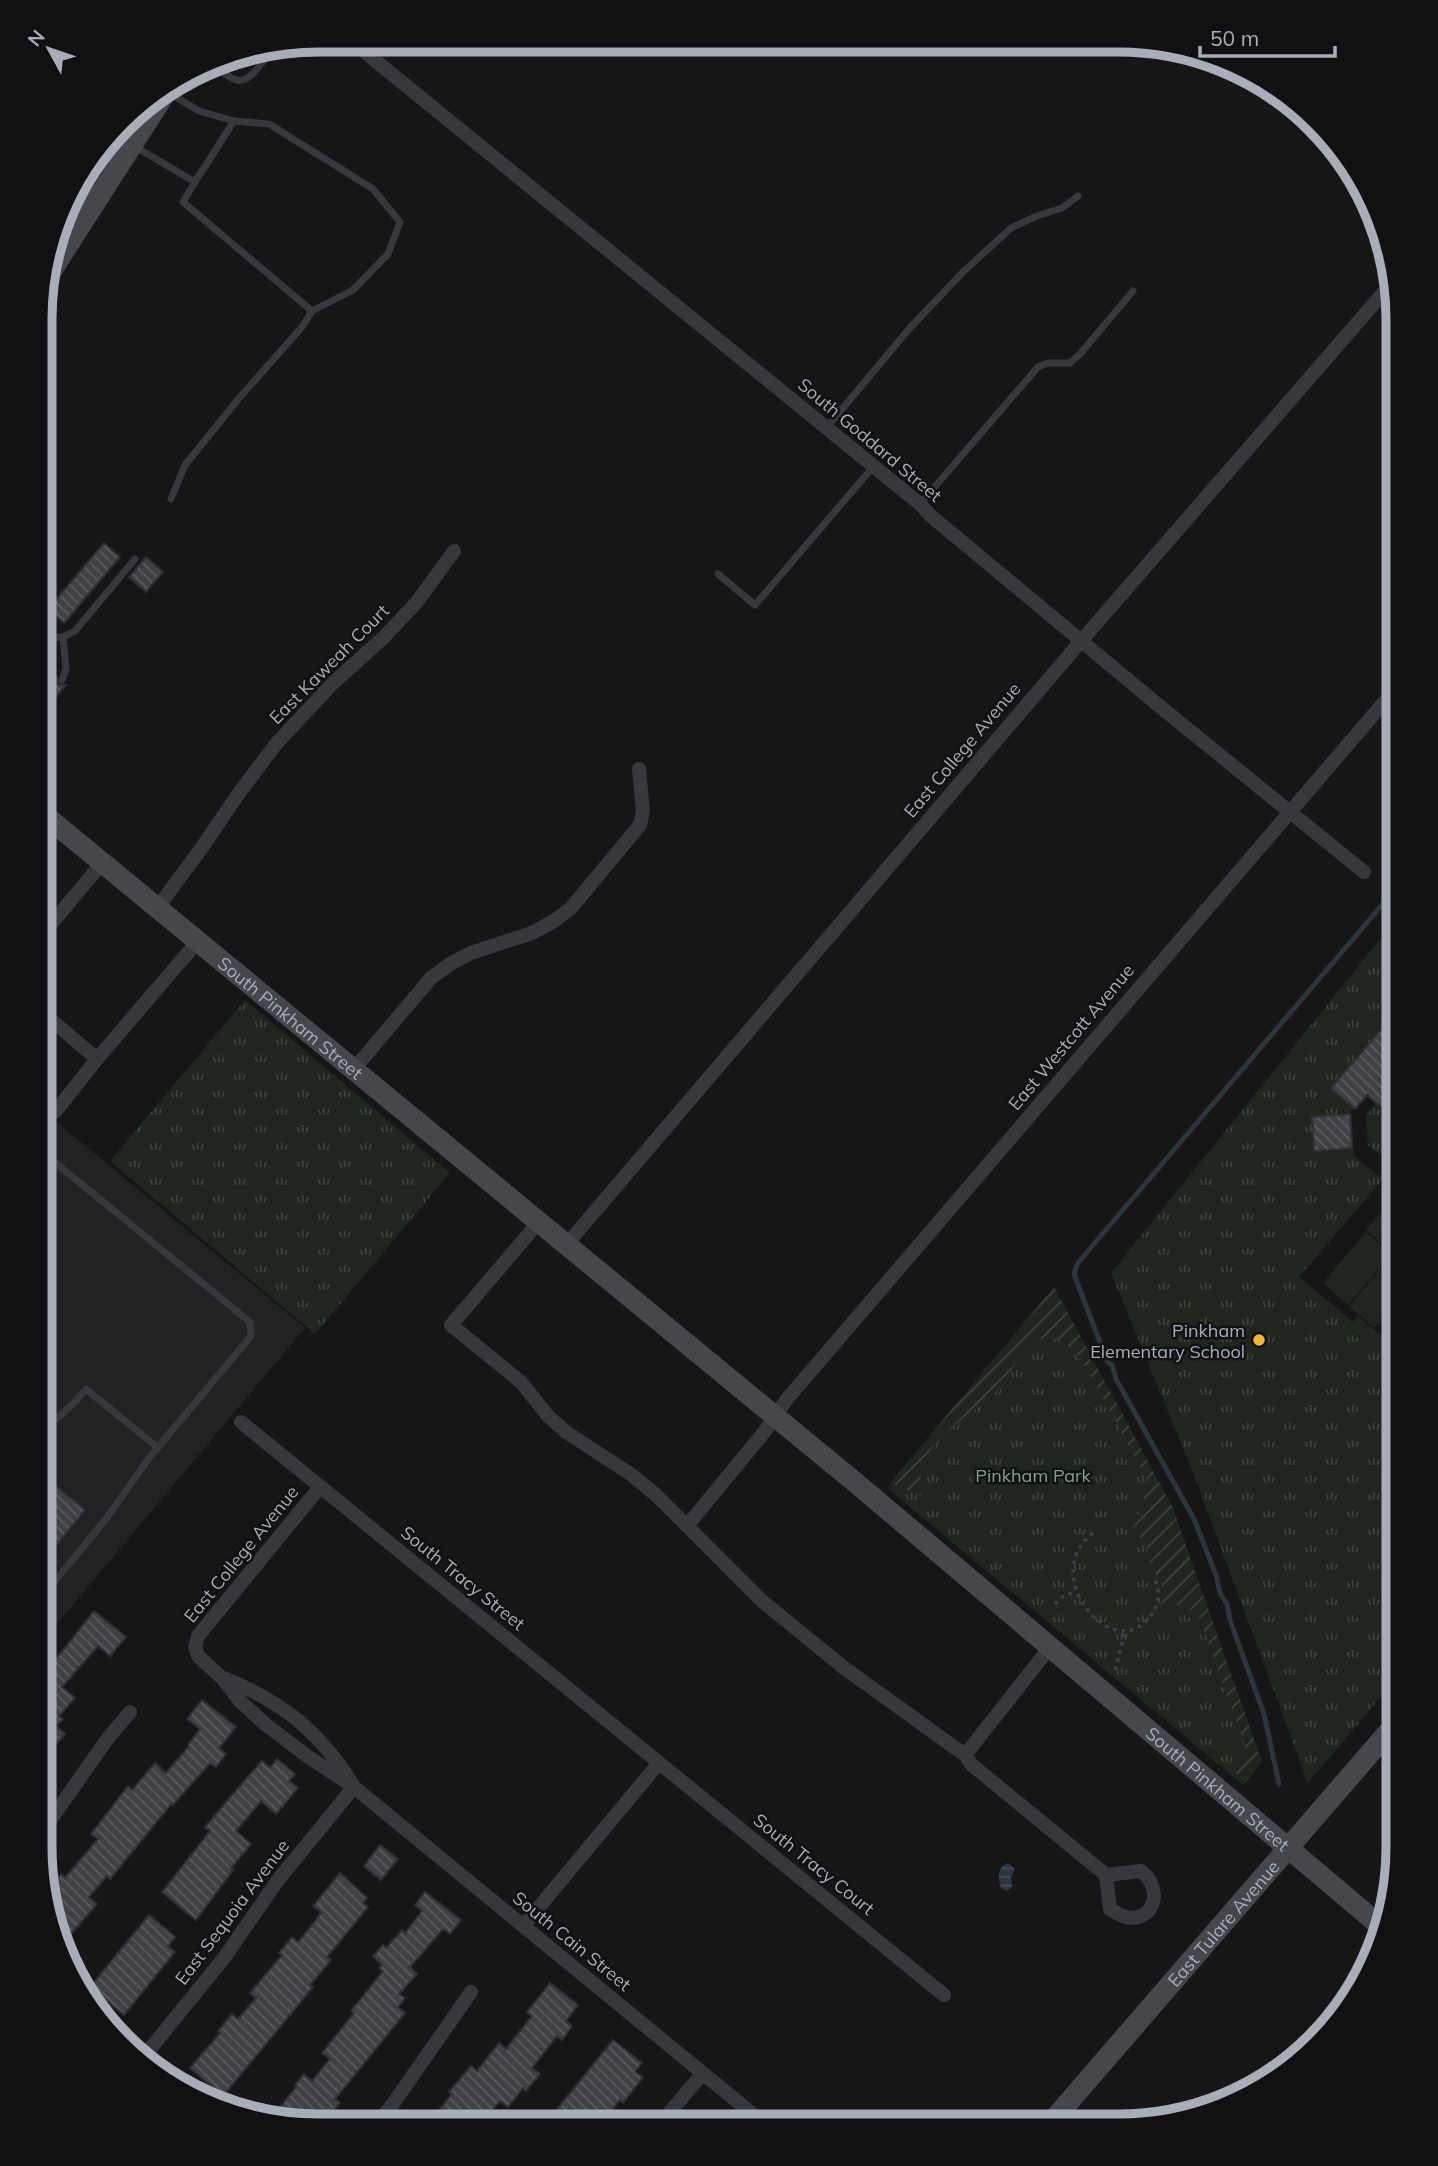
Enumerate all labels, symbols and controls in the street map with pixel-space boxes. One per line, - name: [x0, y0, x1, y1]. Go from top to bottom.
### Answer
- north arrow: [14, 14, 84, 84]
- scale bar: [1200, 14, 1335, 58]
- text: N: [22, 25, 50, 51]
- text: 50 m: [1210, 25, 1259, 51]
- street label: South Goddard Street: [793, 373, 947, 507]
- street label: East Kaweah Court: [264, 599, 394, 729]
- street label: East College Avenue: [899, 678, 1025, 822]
- street label: South Pinkham Street: [213, 951, 368, 1084]
- street label: East Westcott Avenue: [1003, 959, 1139, 1115]
- place label: Pinkham Elementary School: [1090, 1319, 1245, 1363]
- marker: Pinkham Elementary School: [1251, 1332, 1267, 1348]
- park label: Pinkham Park: [975, 1464, 1092, 1487]
- street label: East College Avenue: [179, 1481, 303, 1627]
- street label: South Tracy Street: [396, 1521, 530, 1635]
- street label: South Pinkham Street: [1141, 1721, 1294, 1856]
- street label: South Tracy Court: [749, 1808, 879, 1920]
- street label: East Sequoia Avenue: [170, 1835, 294, 1989]
- street label: East Tulare Avenue: [1162, 1855, 1284, 1991]
- street label: South Cain Street: [508, 1886, 636, 1996]

